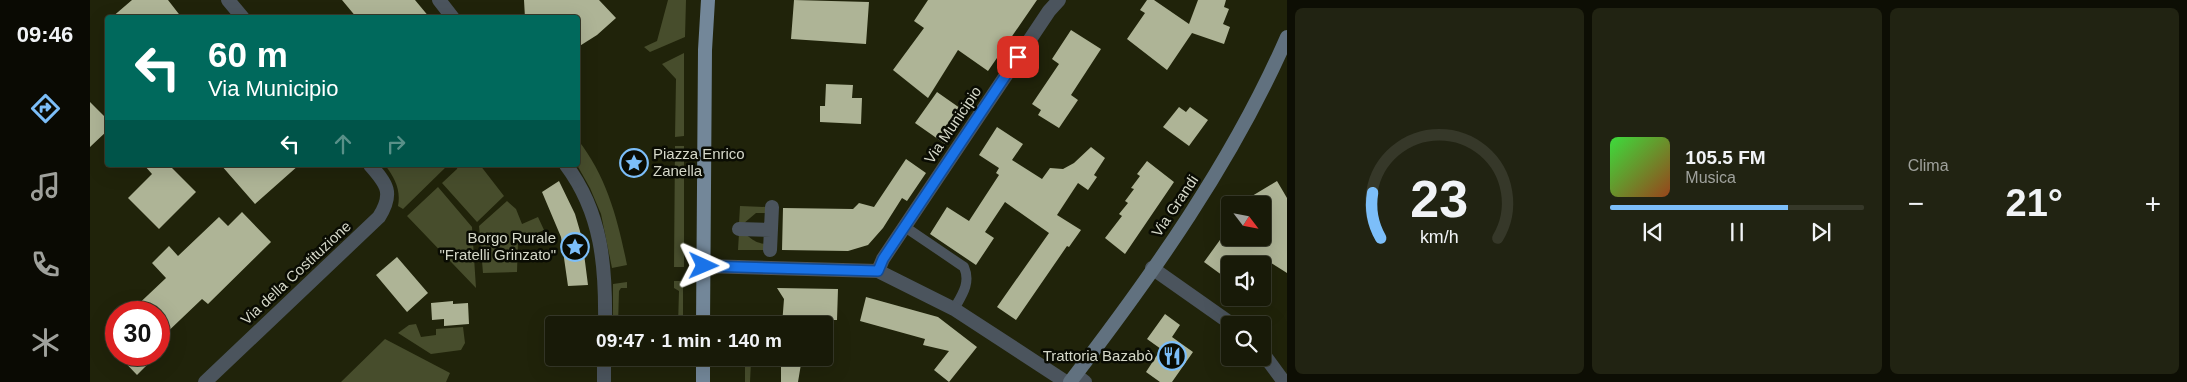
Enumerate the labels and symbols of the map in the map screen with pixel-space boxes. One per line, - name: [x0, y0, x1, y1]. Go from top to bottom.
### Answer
- pin: [997, 36, 1039, 78]
- street label: Via Municipio: [921, 83, 985, 166]
- place label: Piazza Enrico Zanella: [653, 145, 745, 179]
- place icon: Piazza Enrico Zanella: [619, 148, 649, 178]
- street label: Via Grandi: [1148, 172, 1201, 240]
- north arrow: [1221, 196, 1271, 246]
- street label: Via della Costituzione: [237, 217, 354, 328]
- place label: Borgo Rurale "Fratelli Grinzato": [439, 229, 556, 263]
- place icon: Borgo Rurale "Fratelli Grinzato": [560, 232, 590, 262]
- position arrow: [677, 239, 729, 291]
- speed limit sign: 30: [105, 301, 170, 366]
- restaurant icon: Trattoria Bazabò: [1157, 341, 1187, 371]
- place label: Trattoria Bazabò: [1043, 347, 1153, 364]

